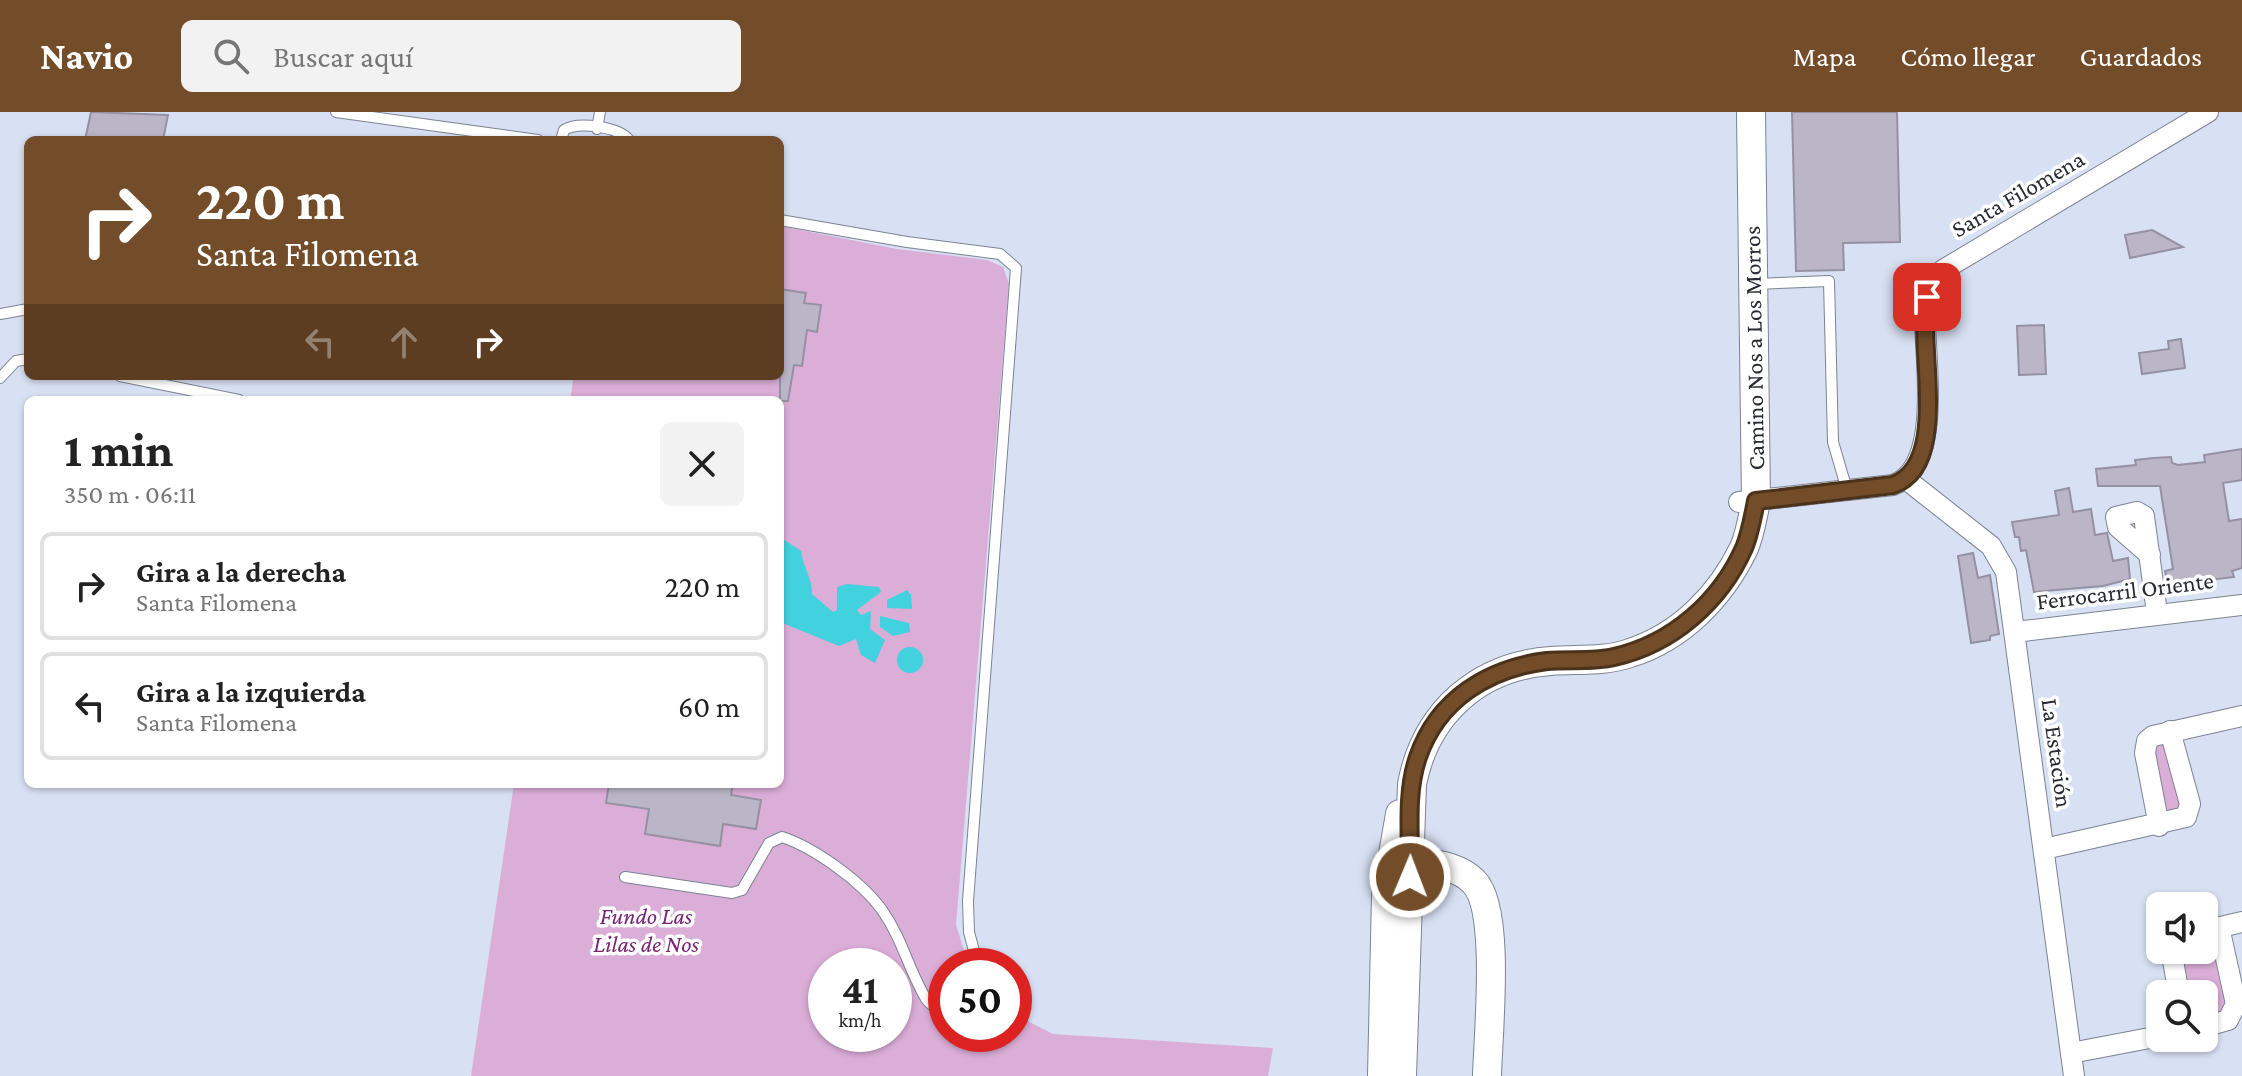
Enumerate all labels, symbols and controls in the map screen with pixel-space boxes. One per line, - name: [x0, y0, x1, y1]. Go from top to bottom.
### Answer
- search box: [181, 20, 741, 92]
- icon: search: [209, 34, 253, 78]
- text: Navio: [40, 35, 133, 77]
- text: Buscar aquí: [273, 40, 413, 73]
- text: Mapa: [1793, 41, 1857, 72]
- text: Cómo llegar: [1901, 41, 2036, 72]
- text: Guardados: [2080, 41, 2202, 72]
- street label: Santa Filomena: [1947, 145, 2089, 242]
- icon: right: [64, 168, 168, 272]
- text: 220 m: [196, 169, 345, 231]
- street label: Camino Nos a Los Morros: [1738, 225, 1769, 471]
- text: Santa Filomena: [196, 234, 419, 274]
- pin: [1893, 263, 1961, 331]
- icon: arrive: [1905, 275, 1949, 319]
- icon: left: [298, 320, 342, 364]
- icon: ahead: [382, 320, 426, 364]
- icon: right: [466, 320, 510, 364]
- button: close: [660, 422, 744, 506]
- text: 1 min: [64, 423, 173, 476]
- text: 350 m · 06:11: [64, 480, 196, 509]
- text: Gira a la derecha: [136, 555, 346, 588]
- icon: right: [68, 564, 112, 608]
- street label: Ferrocarril Oriente: [2035, 566, 2215, 615]
- text: 220 m: [665, 570, 740, 603]
- text: Santa Filomena: [136, 588, 297, 617]
- text: Gira a la izquierda: [136, 675, 366, 708]
- icon: left: [68, 684, 112, 728]
- text: 60 m: [678, 690, 740, 723]
- street label: La Estación: [2036, 697, 2079, 809]
- text: Santa Filomena: [136, 708, 297, 737]
- position arrow: [1368, 835, 1452, 919]
- map controls: [2146, 892, 2218, 1052]
- button: sound: [2146, 892, 2218, 964]
- park label: Fundo Las Lilas de Nos: [593, 902, 699, 957]
- speed limit sign: 50: [928, 948, 1032, 1052]
- text: 41: [842, 967, 878, 1012]
- button: search: [2146, 980, 2218, 1052]
- text: km/h: [838, 1009, 882, 1031]

